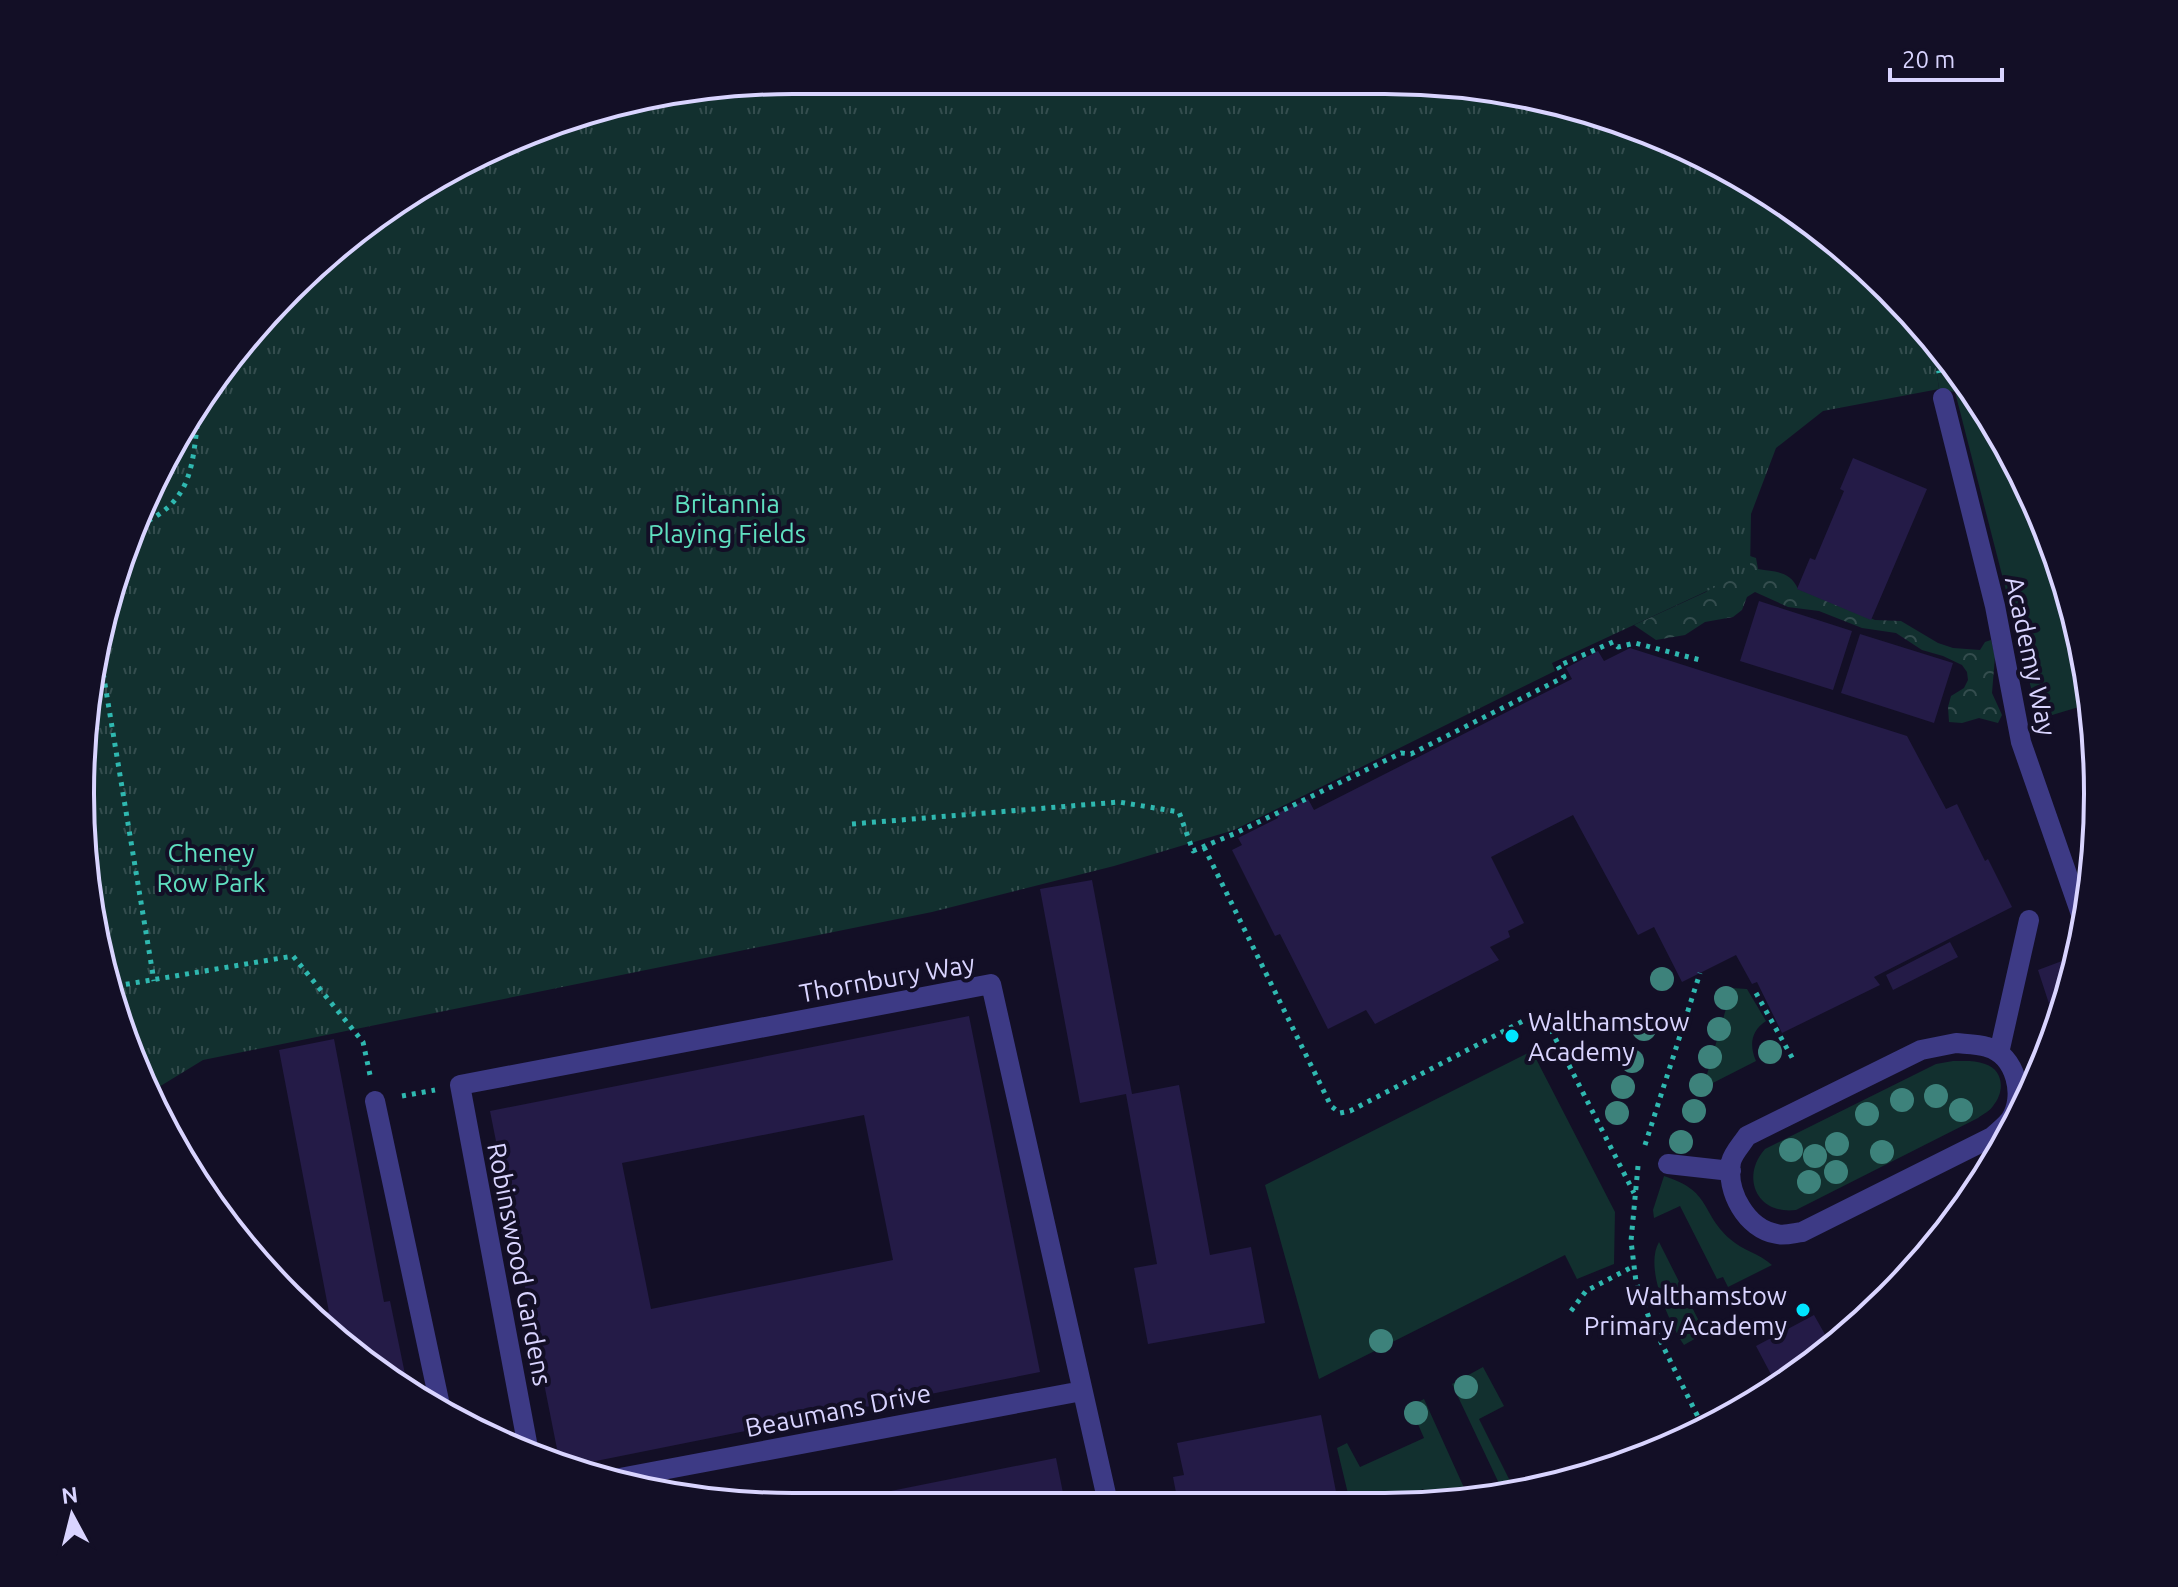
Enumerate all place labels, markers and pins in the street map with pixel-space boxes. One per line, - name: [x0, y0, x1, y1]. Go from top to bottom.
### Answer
- place label: Walthamstow Academy: [1528, 1007, 1689, 1066]
- marker: Walthamstow Academy: [1503, 1027, 1521, 1045]
- place label: Walthamstow Primary Academy: [1584, 1281, 1787, 1340]
- marker: Walthamstow Primary Academy: [1794, 1301, 1812, 1319]

